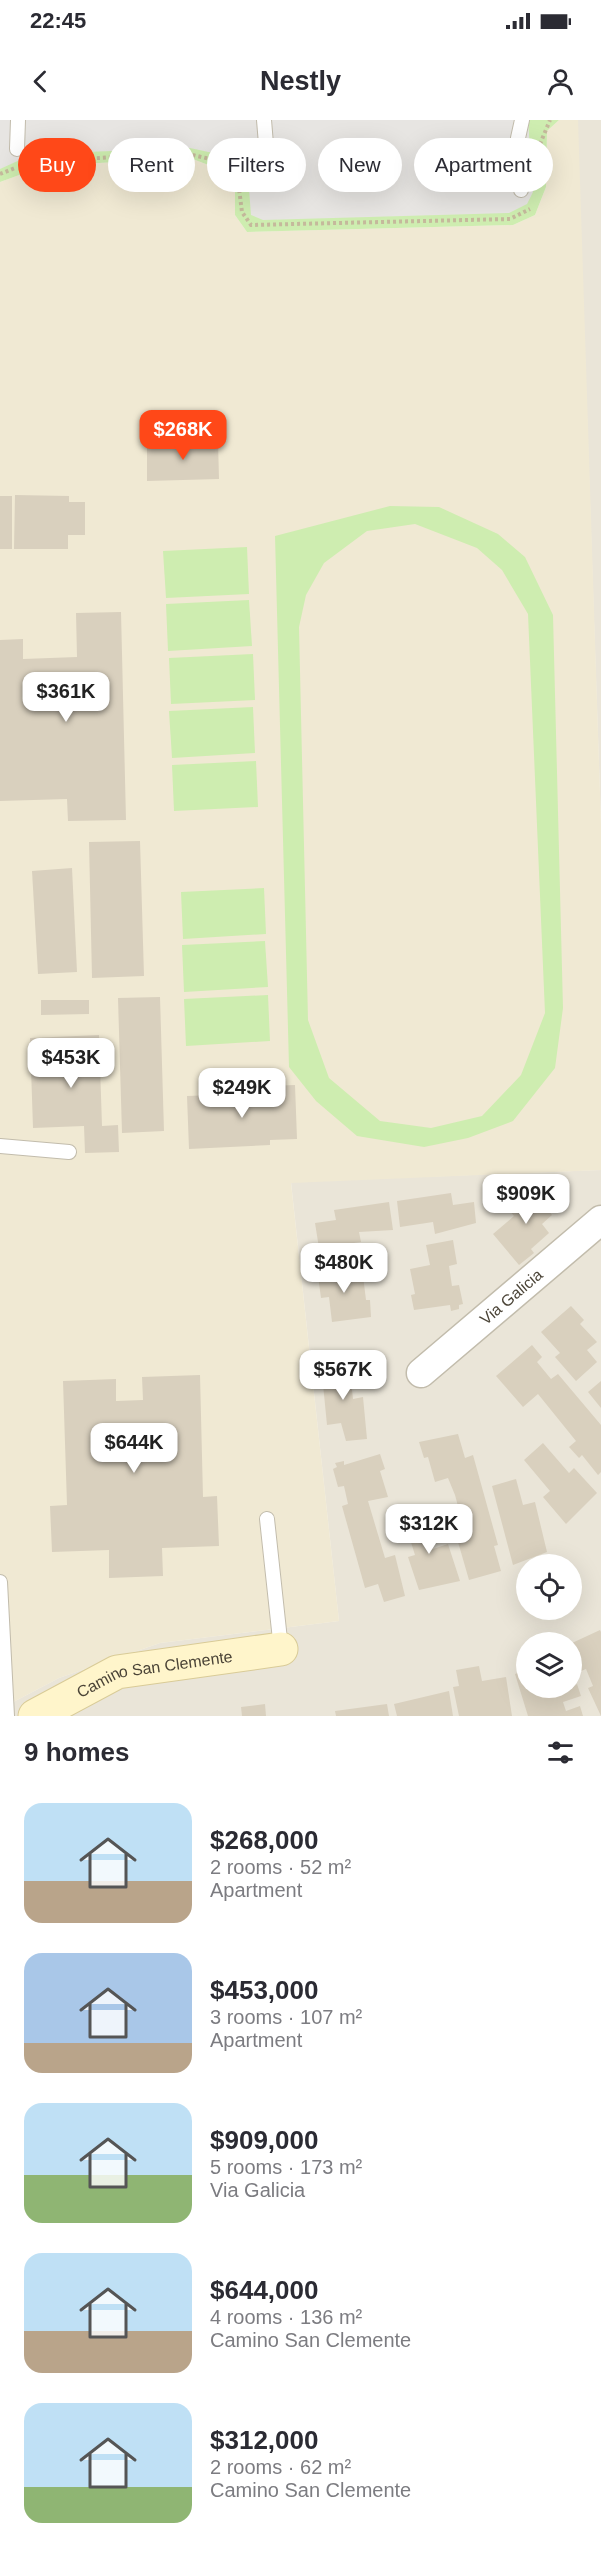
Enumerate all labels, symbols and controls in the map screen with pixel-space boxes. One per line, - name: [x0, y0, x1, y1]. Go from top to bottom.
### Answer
- text: 22:45: [30, 8, 86, 33]
- icon: back: [24, 65, 57, 98]
- icon: person: [544, 65, 577, 98]
- text: Nestly: [260, 66, 341, 96]
- chip: Buy: [18, 138, 96, 192]
- chip: Rent: [108, 138, 195, 192]
- chip: Filters: [207, 138, 306, 192]
- chip: New: [318, 138, 402, 192]
- chip: Apartment: [414, 138, 553, 192]
- pin: $268K: [141, 410, 225, 461]
- text: $268K: [154, 418, 212, 440]
- pin: $361K: [24, 672, 108, 723]
- text: $361K: [37, 680, 95, 702]
- pin: $453K: [29, 1038, 113, 1089]
- text: $453K: [42, 1046, 100, 1068]
- pin: $249K: [200, 1068, 284, 1119]
- text: $249K: [213, 1076, 271, 1098]
- pin: $909K: [484, 1174, 568, 1225]
- text: $909K: [497, 1182, 555, 1204]
- pin: $480K: [302, 1243, 386, 1294]
- text: $480K: [315, 1251, 373, 1273]
- street label: Via Galicia: [477, 1266, 546, 1328]
- pin: $567K: [301, 1350, 385, 1401]
- text: $567K: [314, 1358, 372, 1380]
- pin: $644K: [92, 1423, 176, 1474]
- text: $644K: [105, 1431, 163, 1453]
- pin: $312K: [387, 1504, 471, 1555]
- text: $312K: [400, 1512, 458, 1534]
- map controls: [516, 1554, 582, 1698]
- button: locate: [516, 1554, 582, 1620]
- button: layers: [516, 1632, 582, 1698]
- street label: Camino San Clemente: [74, 1648, 234, 1701]
- icon: filters: [544, 1736, 577, 1769]
- text: 9 homes: [24, 1737, 130, 1767]
- text: $268,000: [210, 1825, 318, 1855]
- icon: home: [72, 1827, 144, 1899]
- text: 2 rooms · 52 m²: [210, 1856, 351, 1878]
- text: Apartment: [210, 1879, 302, 1901]
- text: $453,000: [210, 1975, 318, 2005]
- icon: home: [72, 1977, 144, 2049]
- text: 3 rooms · 107 m²: [210, 2006, 362, 2028]
- text: Apartment: [210, 2029, 302, 2051]
- text: $909,000: [210, 2125, 318, 2155]
- icon: home: [72, 2127, 144, 2199]
- text: 5 rooms · 173 m²: [210, 2156, 362, 2178]
- text: Via Galicia: [210, 2179, 305, 2201]
- text: $644,000: [210, 2275, 318, 2305]
- icon: home: [72, 2277, 144, 2349]
- text: 4 rooms · 136 m²: [210, 2306, 362, 2328]
- text: Camino San Clemente: [210, 2329, 411, 2351]
- text: $312,000: [210, 2425, 318, 2455]
- icon: home: [72, 2427, 144, 2499]
- text: 2 rooms · 62 m²: [210, 2456, 351, 2478]
- text: Camino San Clemente: [210, 2479, 411, 2501]

